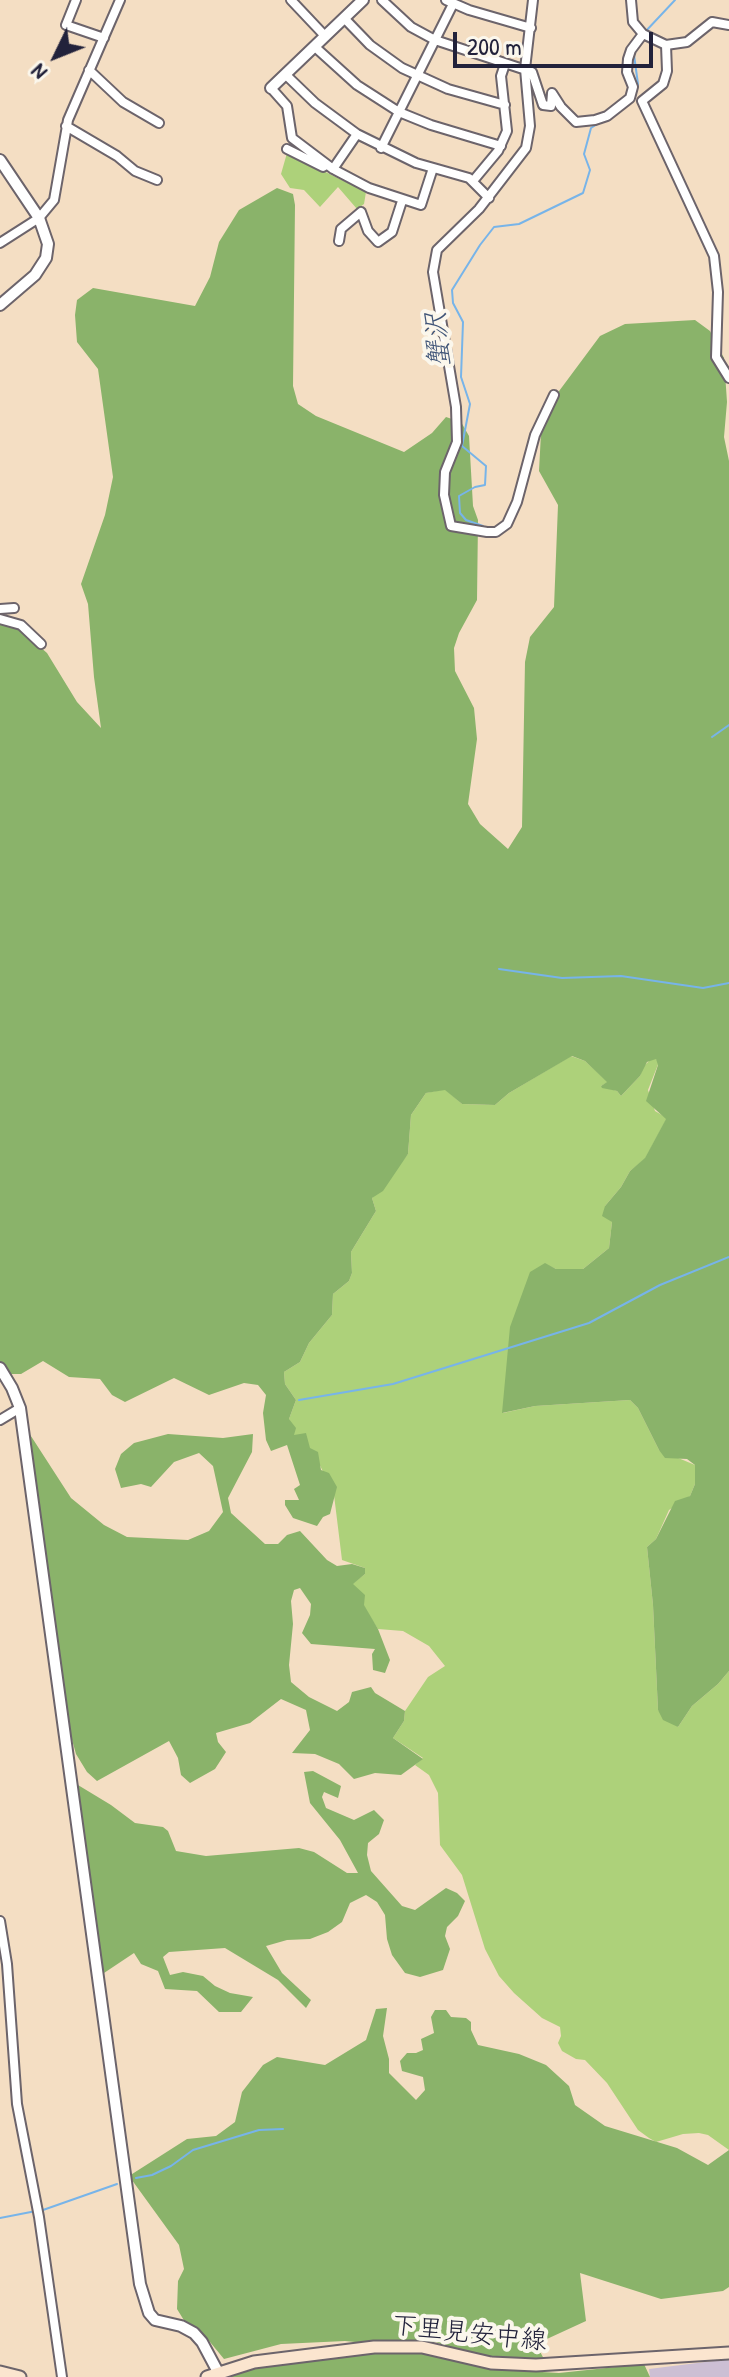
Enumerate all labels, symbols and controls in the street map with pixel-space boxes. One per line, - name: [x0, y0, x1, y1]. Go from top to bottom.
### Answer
- north arrow: [16, 16, 96, 96]
- scale bar: [457, 16, 657, 66]
- text: 200 m: [467, 30, 522, 62]
- text: N: [23, 58, 53, 87]
- water label: 蟹沢: [420, 311, 458, 369]
- street label: 下里見安中線: [390, 2310, 548, 2358]

